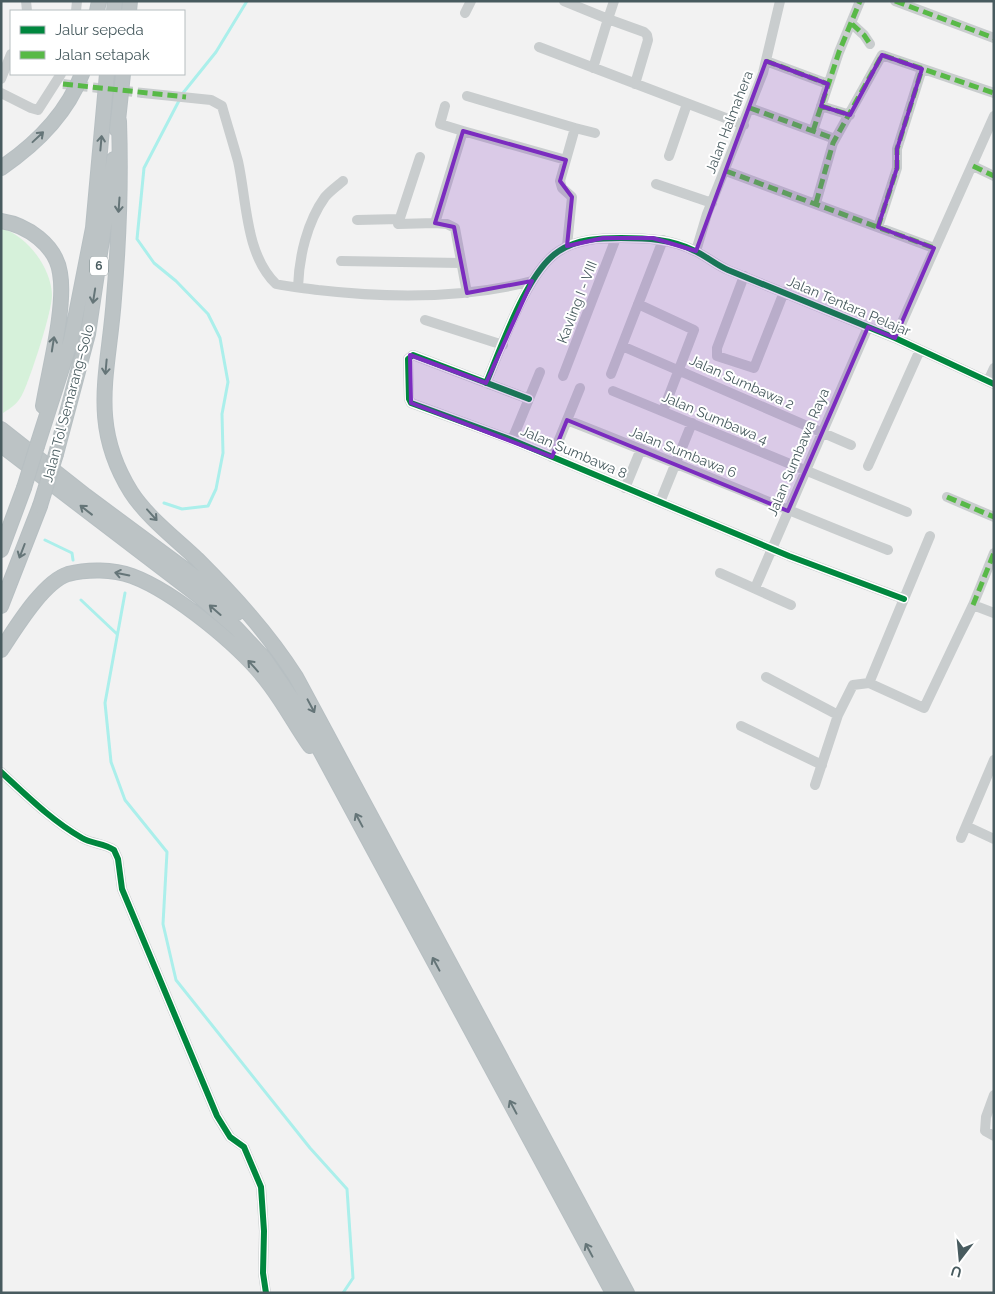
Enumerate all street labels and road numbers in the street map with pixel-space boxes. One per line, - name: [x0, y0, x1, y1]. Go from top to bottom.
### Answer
- street label: Jalan Halmahera: [702, 68, 756, 176]
- road number: 6: [90, 256, 108, 276]
- street label: Kavling I - VIII: [554, 258, 600, 346]
- street label: Jalan Tentara Pelajar: [785, 273, 913, 339]
- street label: Jalan Tol Semarang–Solo: [39, 322, 97, 484]
- street label: Jalan Sumbawa 2: [687, 352, 797, 412]
- street label: Jalan Sumbawa Raya: [764, 386, 832, 518]
- street label: Jalan Sumbawa 4: [660, 389, 771, 448]
- street label: Jalan Sumbawa 8: [518, 422, 630, 482]
- street label: Jalan Sumbawa 6: [627, 423, 739, 481]

